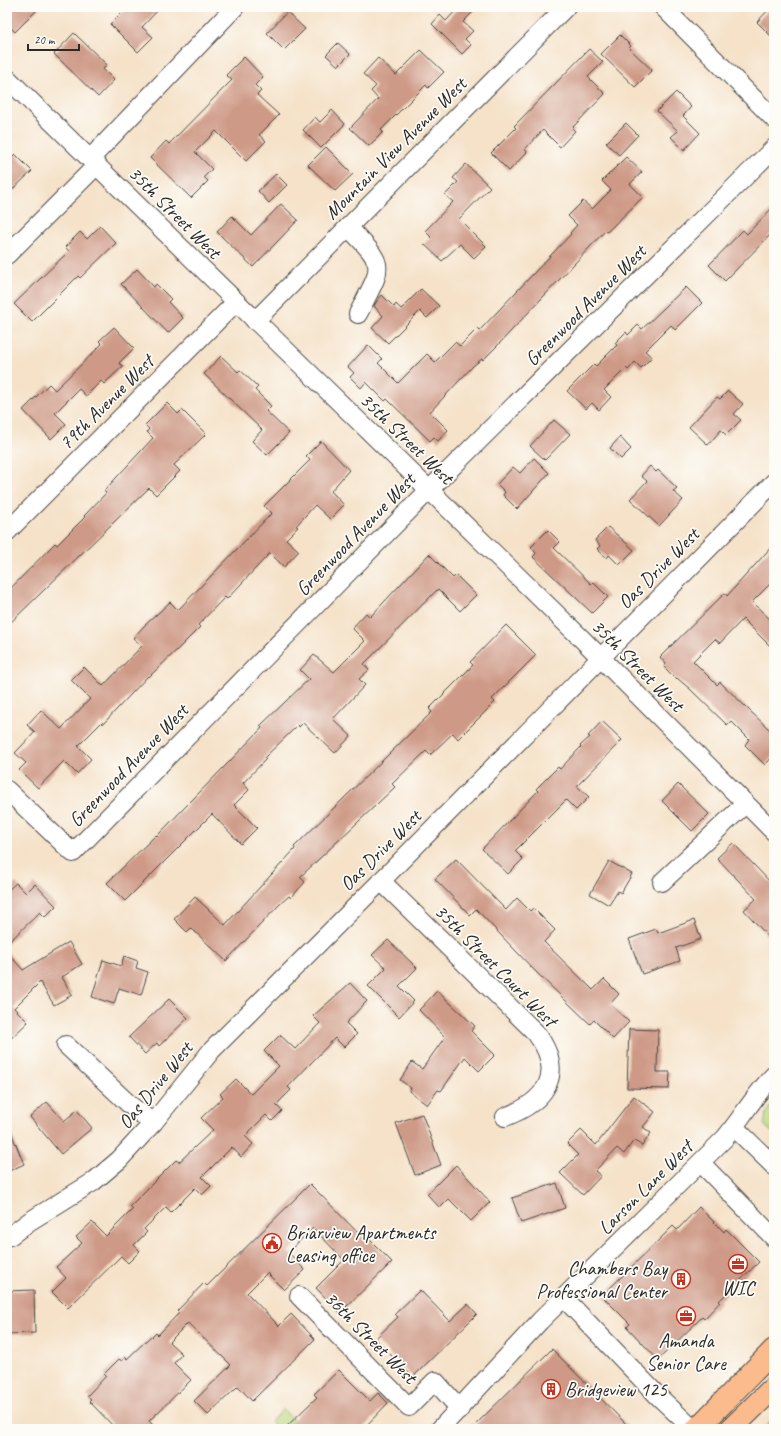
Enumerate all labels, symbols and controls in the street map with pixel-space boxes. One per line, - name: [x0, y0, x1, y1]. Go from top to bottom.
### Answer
- scale bar: [28, 26, 79, 52]
- text: 20 m: [34, 32, 56, 48]
- street label: Mountain View Avenue West: [319, 70, 473, 225]
- street label: 35th Street West: [123, 161, 228, 266]
- street label: Greenwood Avenue West: [519, 238, 653, 371]
- street label: 79th Avenue West: [54, 347, 161, 455]
- street label: 35th Street West: [354, 387, 461, 491]
- street label: Greenwood Avenue West: [290, 466, 422, 601]
- street label: Oas Drive West: [612, 521, 706, 614]
- street label: 35th Street West: [586, 614, 691, 719]
- street label: Greenwood Avenue West: [63, 697, 195, 832]
- street label: Oas Drive West: [334, 803, 428, 896]
- street label: 35th Street Court West: [429, 899, 565, 1034]
- street label: Oas Drive West: [113, 1035, 200, 1134]
- street label: Larson Lane West: [593, 1132, 700, 1240]
- place label: Briarview Apartments Leasing office: [286, 1220, 437, 1268]
- public building icon: Briarview Apartments Leasing office: [261, 1232, 283, 1254]
- office icon: WIC: [727, 1253, 749, 1275]
- place label: Chambers Bay Professional Center: [536, 1256, 669, 1304]
- building icon: Chambers Bay Professional Center: [670, 1268, 692, 1290]
- place label: WIC: [722, 1276, 756, 1301]
- street label: 36th Street West: [319, 1286, 424, 1391]
- office icon: Amanda Senior Care: [675, 1305, 697, 1327]
- place label: Amanda Senior Care: [646, 1328, 727, 1376]
- place label: Bridgeview 125: [565, 1377, 668, 1402]
- building icon: Bridgeview 125: [540, 1378, 562, 1400]

